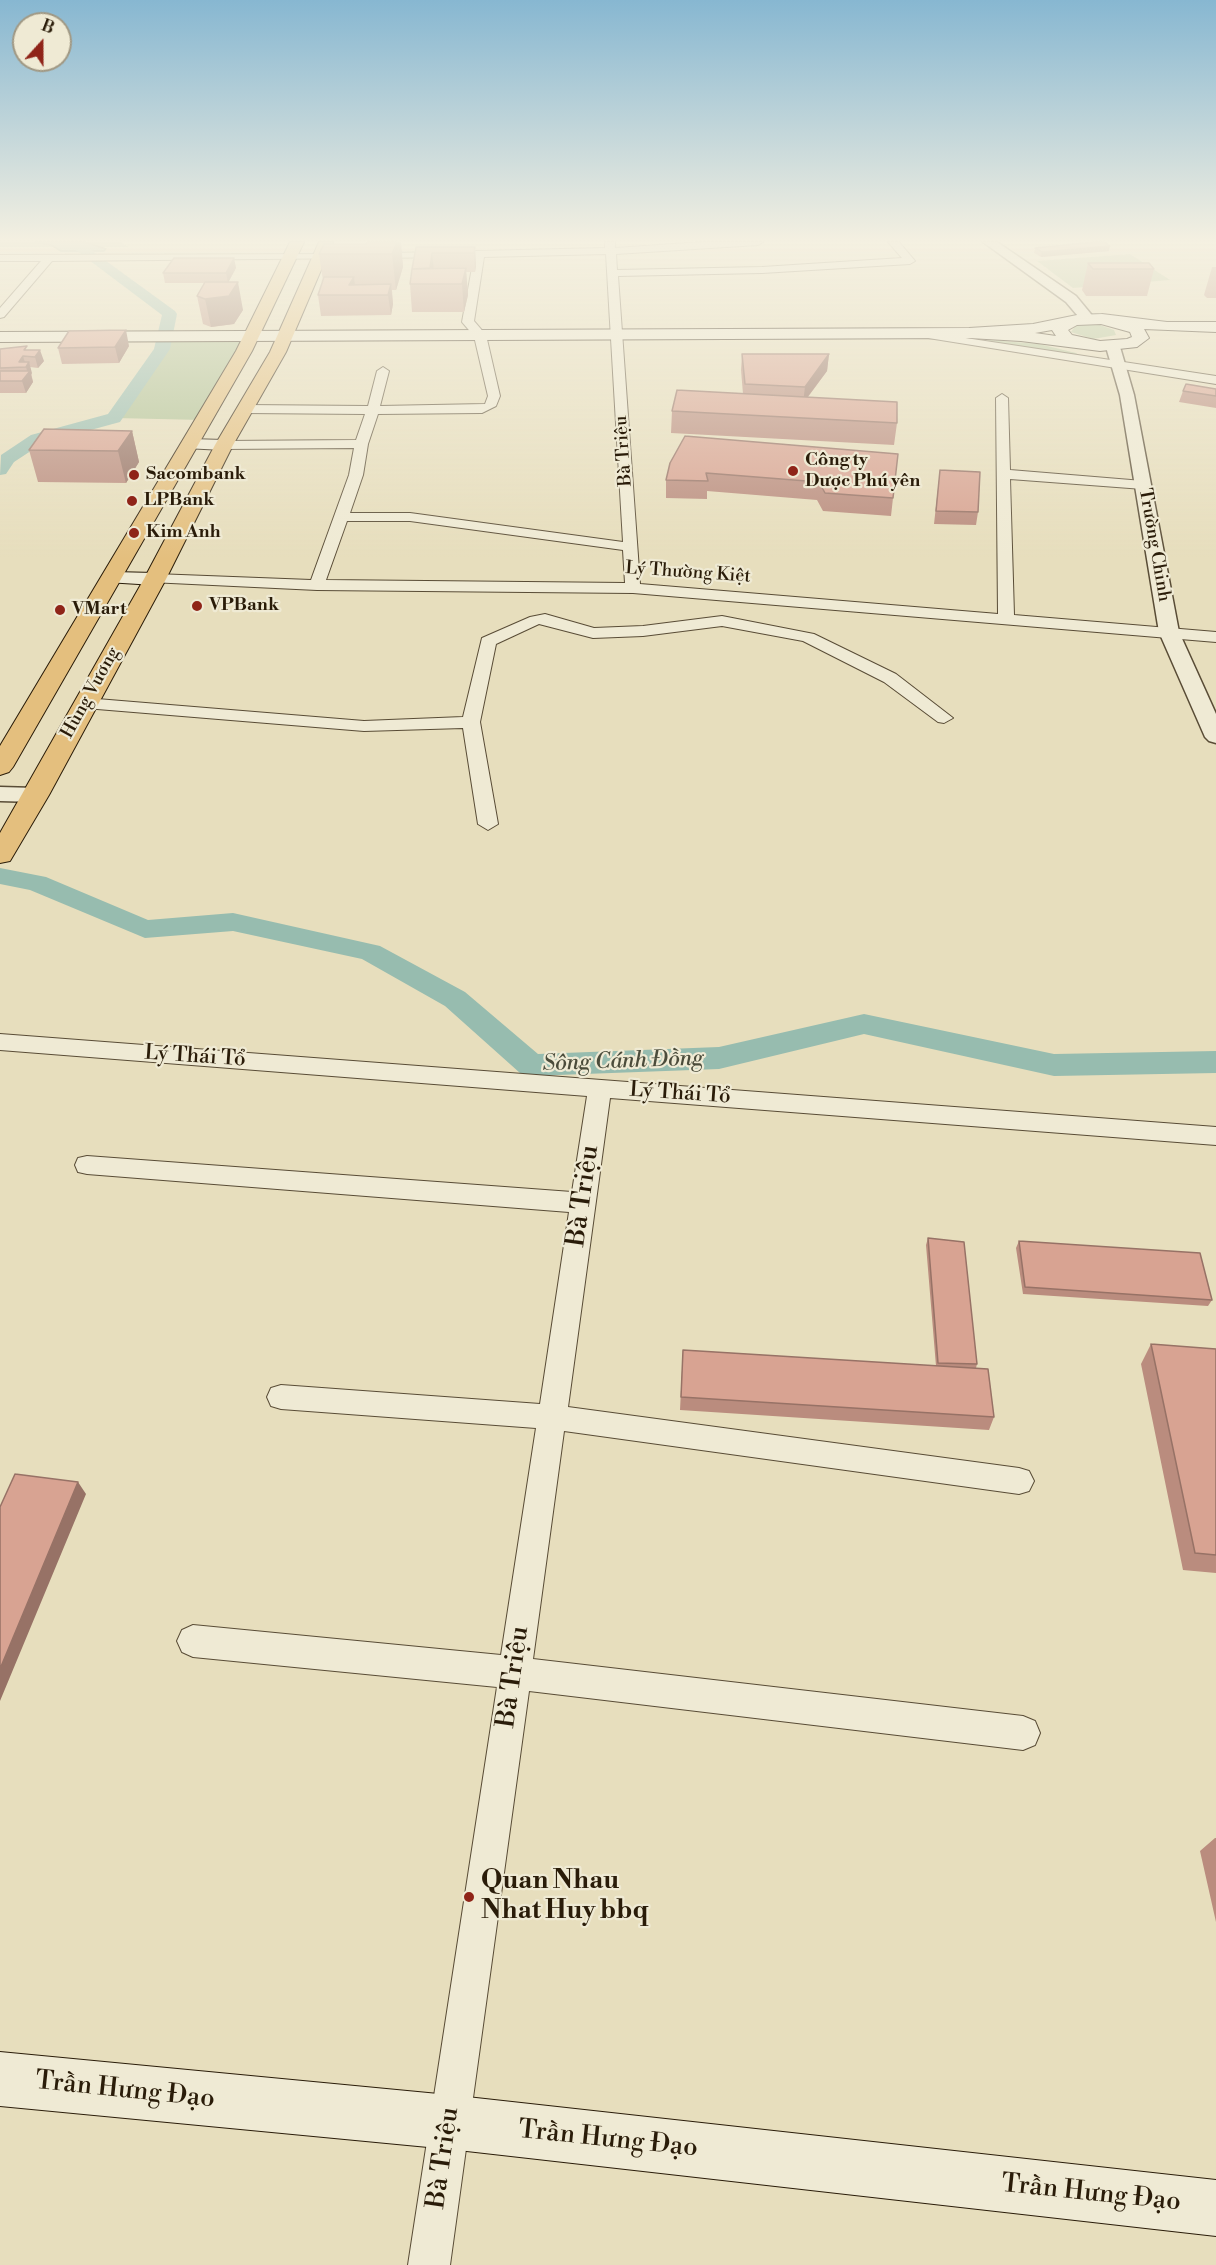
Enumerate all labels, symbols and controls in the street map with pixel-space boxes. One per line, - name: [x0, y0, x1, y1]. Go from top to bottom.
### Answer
- north arrow: [12, 12, 72, 72]
- text: B: [39, 16, 57, 39]
- street label: Bà Triệu: [611, 415, 637, 487]
- place label: Công ty Dược Phú yên: [805, 450, 920, 492]
- place label: Sacombank: [146, 464, 246, 486]
- marker: Công ty Dược Phú yên: [786, 464, 800, 478]
- marker: Sacombank: [127, 468, 141, 482]
- street label: Trường Chinh: [1133, 487, 1175, 603]
- place label: LPBank: [144, 490, 214, 512]
- marker: LPBank: [125, 494, 139, 508]
- place label: Kim Anh: [146, 522, 221, 544]
- marker: Kim Anh: [127, 526, 141, 540]
- street label: Lý Thường Kiệt: [625, 558, 751, 588]
- place label: VPBank: [209, 595, 279, 617]
- place label: VMart: [72, 599, 126, 621]
- marker: VPBank: [190, 599, 204, 613]
- marker: VMart: [53, 603, 67, 617]
- street label: Hùng Vương: [57, 644, 125, 742]
- street label: Lý Thái Tổ: [144, 1041, 246, 1073]
- water label: Sông Cánh Đồng: [542, 1046, 704, 1078]
- street label: Lý Thái Tổ: [629, 1078, 731, 1110]
- street label: Bà Triệu: [561, 1143, 607, 1249]
- street label: Bà Triệu: [491, 1624, 537, 1730]
- place label: Quan Nhau Nhat Huy bbq: [481, 1866, 649, 1928]
- marker: Quan Nhau Nhat Huy bbq: [462, 1890, 476, 1904]
- street label: Trần Hưng Đạo: [34, 2066, 216, 2116]
- street label: Bà Triệu: [421, 2105, 467, 2211]
- street label: Trần Hưng Đạo: [517, 2115, 699, 2165]
- street label: Trần Hưng Đạo: [1000, 2169, 1182, 2219]

